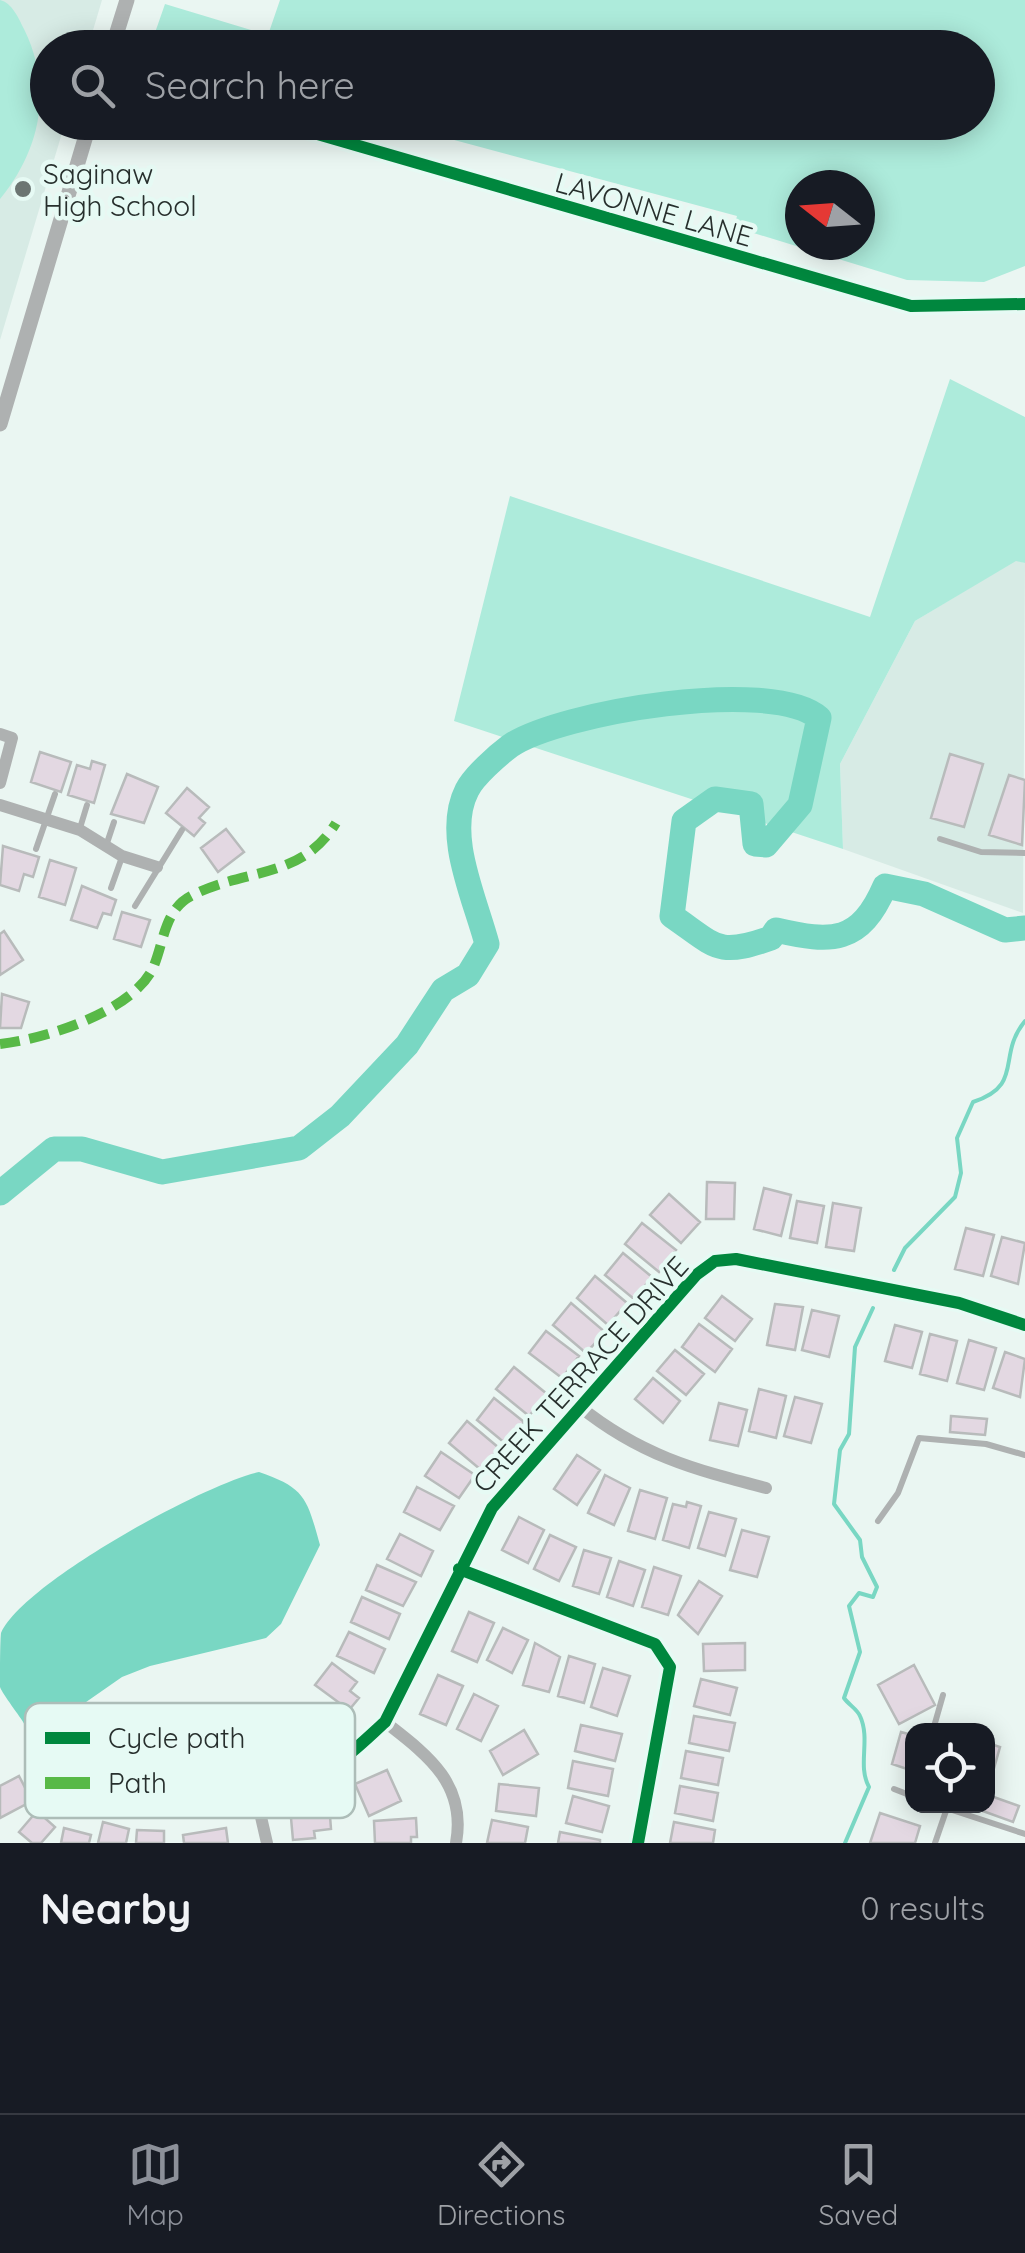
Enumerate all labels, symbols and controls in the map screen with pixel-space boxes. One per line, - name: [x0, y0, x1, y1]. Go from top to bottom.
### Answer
- search box: [30, 30, 995, 140]
- icon: search: [65, 58, 120, 113]
- text: Search here: [145, 61, 355, 109]
- place label: Saginaw High School: [43, 156, 197, 223]
- street label: LAVONNE LANE: [551, 164, 757, 254]
- north arrow: [785, 170, 875, 260]
- marker: Saginaw High School: [12, 178, 34, 200]
- street label: CREEK TERRACE DRIVE: [465, 1249, 695, 1499]
- legend: [25, 1703, 355, 1818]
- text: Cycle path: [108, 1720, 246, 1755]
- map controls: [905, 1723, 995, 1813]
- button: locate: [905, 1723, 995, 1813]
- text: Path: [108, 1765, 167, 1800]
- text: Nearby: [40, 1882, 191, 1935]
- text: 0 results: [861, 1888, 985, 1928]
- tab: Map: [127, 2137, 184, 2232]
- tab: Directions: [437, 2137, 565, 2232]
- tab: Saved: [819, 2137, 898, 2232]

